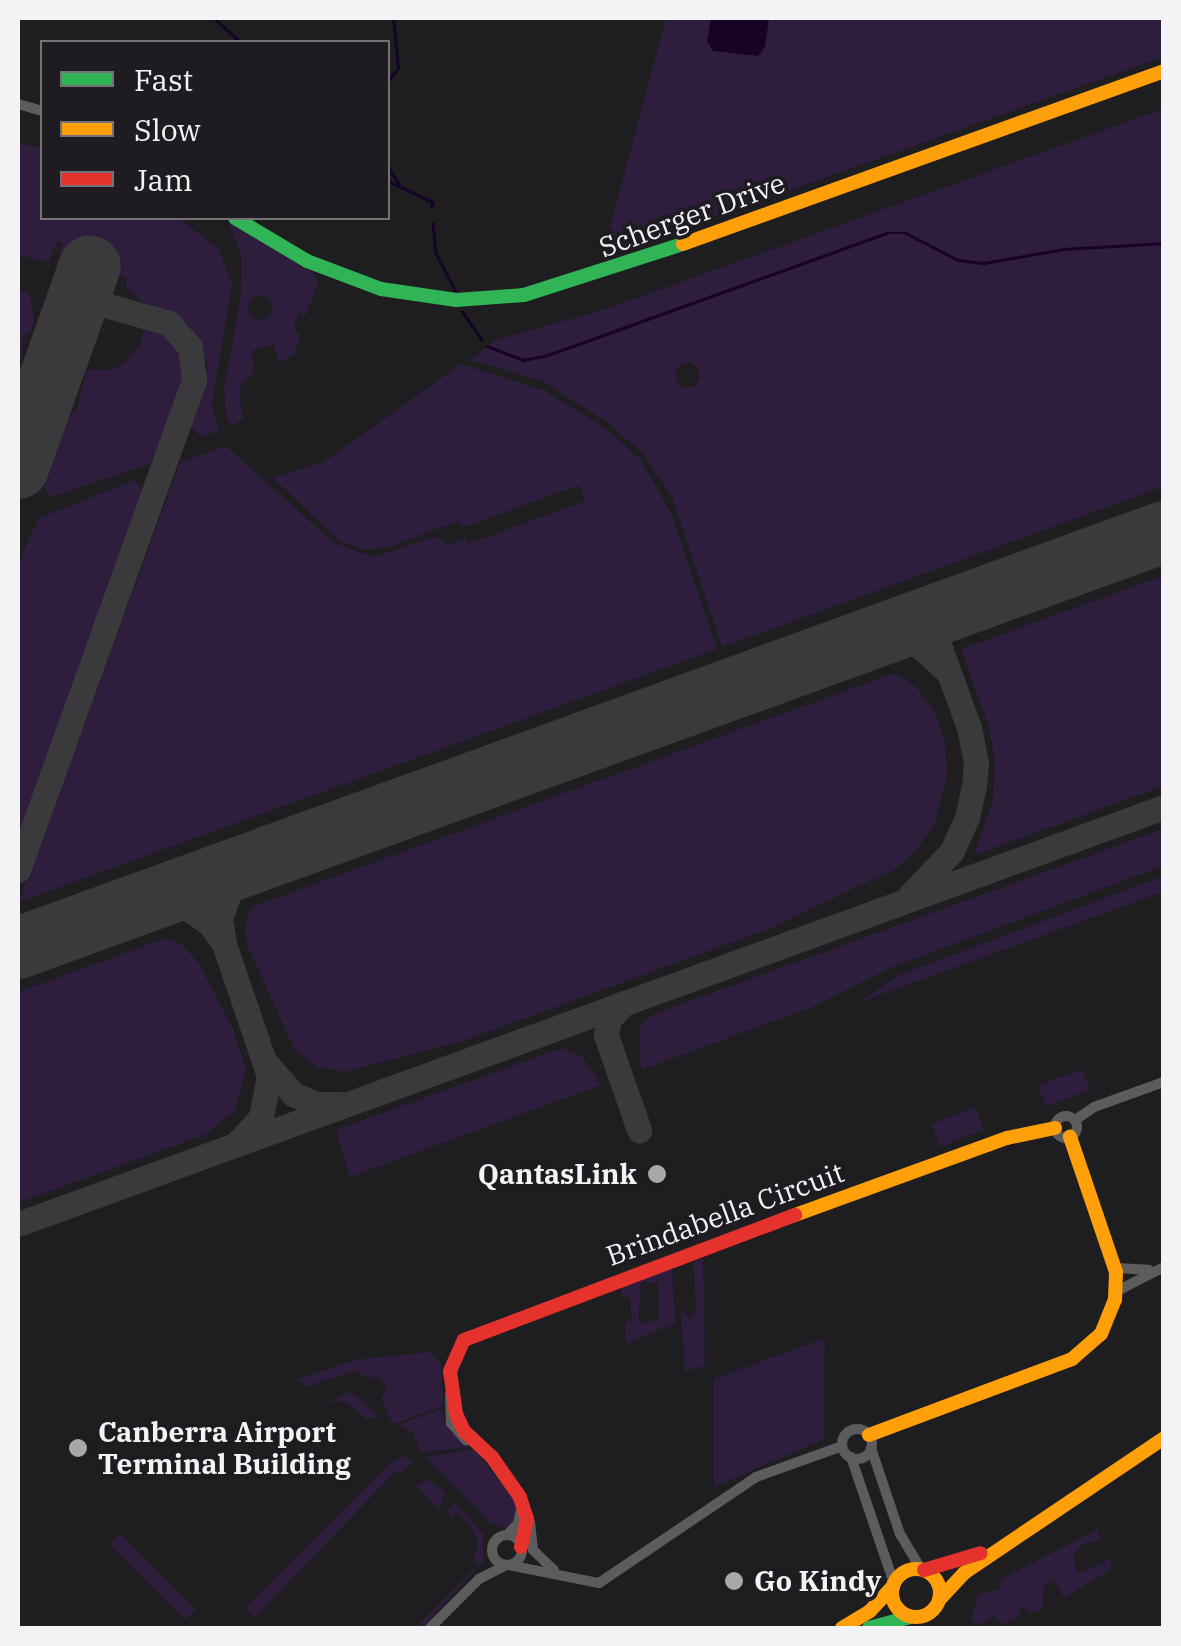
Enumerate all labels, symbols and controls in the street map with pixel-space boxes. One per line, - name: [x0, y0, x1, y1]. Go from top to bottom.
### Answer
- legend: [40, 40, 390, 220]
- text: Fast: [134, 60, 193, 99]
- text: Slow: [134, 110, 201, 149]
- text: Jam: [134, 160, 193, 199]
- street label: Scherger Drive: [594, 166, 790, 264]
- street label: Brindabella Circuit: [602, 1155, 848, 1273]
- place label: QantasLink: [478, 1157, 637, 1191]
- marker: QantasLink: [646, 1163, 668, 1185]
- place label: Canberra Airport Terminal Building: [98, 1415, 351, 1481]
- marker: Canberra Airport Terminal Building: [67, 1437, 89, 1459]
- place label: Go Kindy: [754, 1564, 882, 1598]
- marker: Go Kindy: [723, 1570, 745, 1592]

